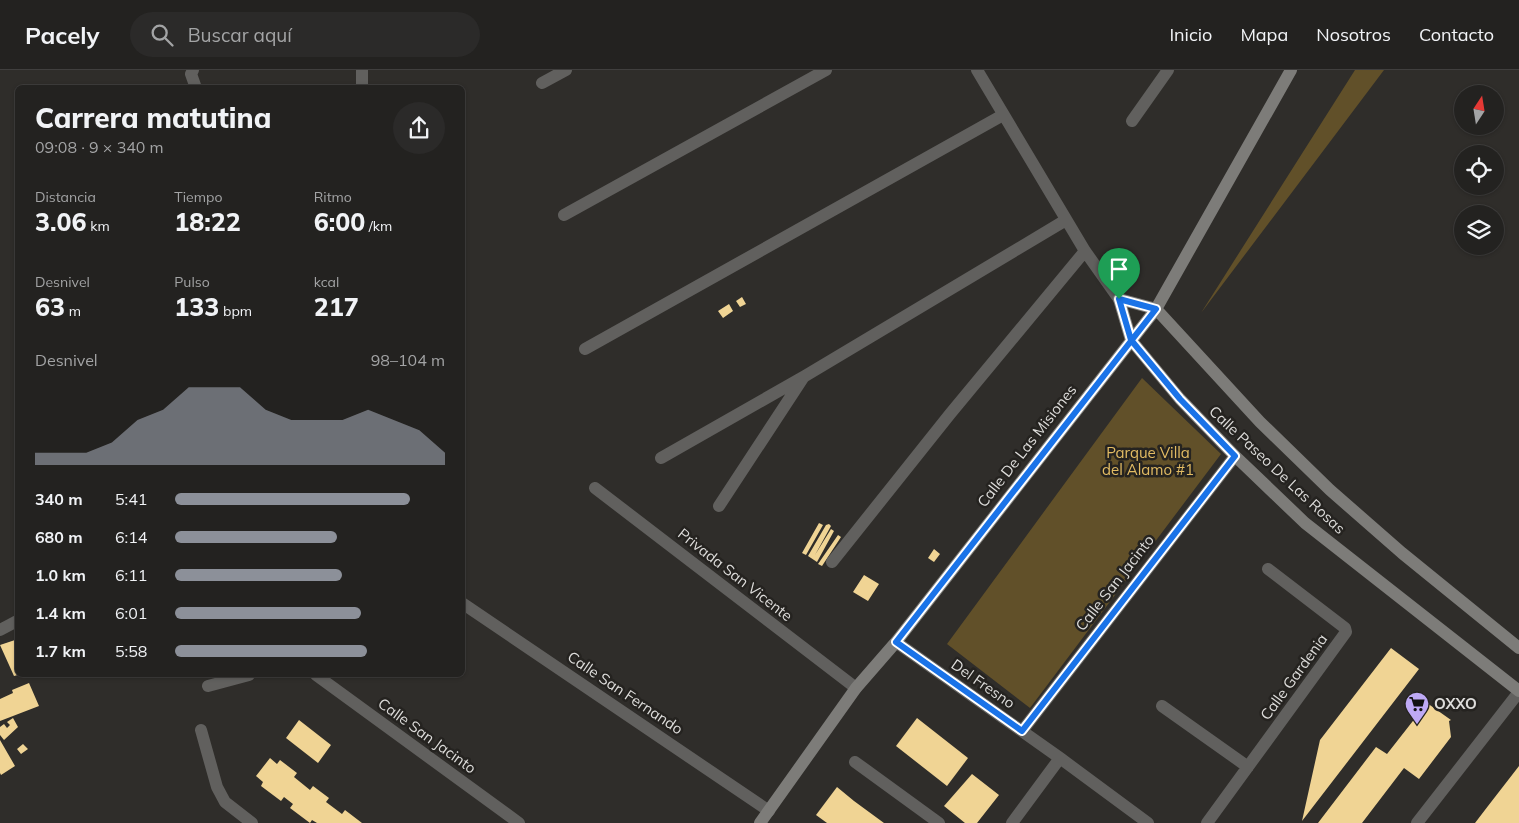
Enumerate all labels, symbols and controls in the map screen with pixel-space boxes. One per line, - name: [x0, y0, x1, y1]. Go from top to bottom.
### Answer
- search box: [130, 12, 480, 57]
- text: Pacely: [25, 20, 100, 50]
- icon: search: [148, 21, 176, 49]
- text: Buscar aquí: [188, 23, 292, 47]
- text: Inicio: [1169, 23, 1212, 46]
- text: Mapa: [1240, 23, 1288, 46]
- text: Nosotros: [1316, 23, 1391, 46]
- text: Contacto: [1419, 23, 1494, 46]
- north arrow: [1454, 85, 1504, 135]
- map controls: [1454, 85, 1504, 255]
- text: Carrera matutina: [35, 100, 271, 135]
- button: share: [393, 102, 445, 154]
- text: 09:08 · 9 × 340 m: [35, 137, 164, 157]
- button: locate: [1454, 145, 1504, 195]
- text: Distancia: [35, 188, 96, 206]
- text: Tiempo: [174, 188, 222, 206]
- text: Ritmo: [314, 188, 352, 206]
- button: layers: [1454, 205, 1504, 255]
- text: 3.06: [35, 206, 87, 237]
- text: 18:22: [174, 206, 241, 237]
- text: 6:00: [314, 206, 365, 237]
- text: km: [87, 217, 110, 235]
- text: /km: [365, 217, 392, 235]
- pin: [1098, 248, 1140, 299]
- icon: arrive: [1105, 255, 1133, 283]
- text: Desnivel: [35, 273, 90, 291]
- text: Pulso: [174, 273, 210, 291]
- text: kcal: [314, 273, 339, 291]
- text: 63: [35, 291, 65, 322]
- text: 133: [174, 291, 219, 322]
- text: 217: [314, 291, 359, 322]
- text: m: [65, 302, 81, 320]
- text: bpm: [219, 302, 252, 320]
- text: Desnivel: [35, 350, 98, 370]
- text: 98–104 m: [371, 350, 445, 370]
- street label: Calle De Las Misiones: [973, 381, 1080, 511]
- street label: Calle Paseo De Las Rosas: [1205, 402, 1349, 538]
- park label: Parque Villa del Alamo #1: [1102, 443, 1194, 479]
- text: 340 m: [35, 489, 83, 509]
- text: 5:41: [115, 489, 147, 509]
- street label: Privada San Vicente: [674, 524, 796, 625]
- text: 680 m: [35, 527, 83, 547]
- text: 6:14: [115, 527, 147, 547]
- street label: Calle San Jacinto: [1071, 531, 1158, 635]
- text: 1.0 km: [35, 565, 86, 585]
- text: 6:11: [115, 565, 147, 585]
- text: 1.4 km: [35, 603, 86, 623]
- text: 6:01: [115, 603, 147, 623]
- street label: Calle Gardenia: [1256, 630, 1331, 724]
- text: 1.7 km: [35, 641, 86, 661]
- text: 5:58: [115, 641, 147, 661]
- street label: Calle San Fernando: [564, 647, 687, 738]
- street label: Del Fresno: [948, 655, 1019, 712]
- supermarket icon: OXXO: [1404, 691, 1430, 725]
- street label: Calle San Jacinto: [374, 694, 480, 778]
- place label: OXXO: [1434, 694, 1477, 713]

